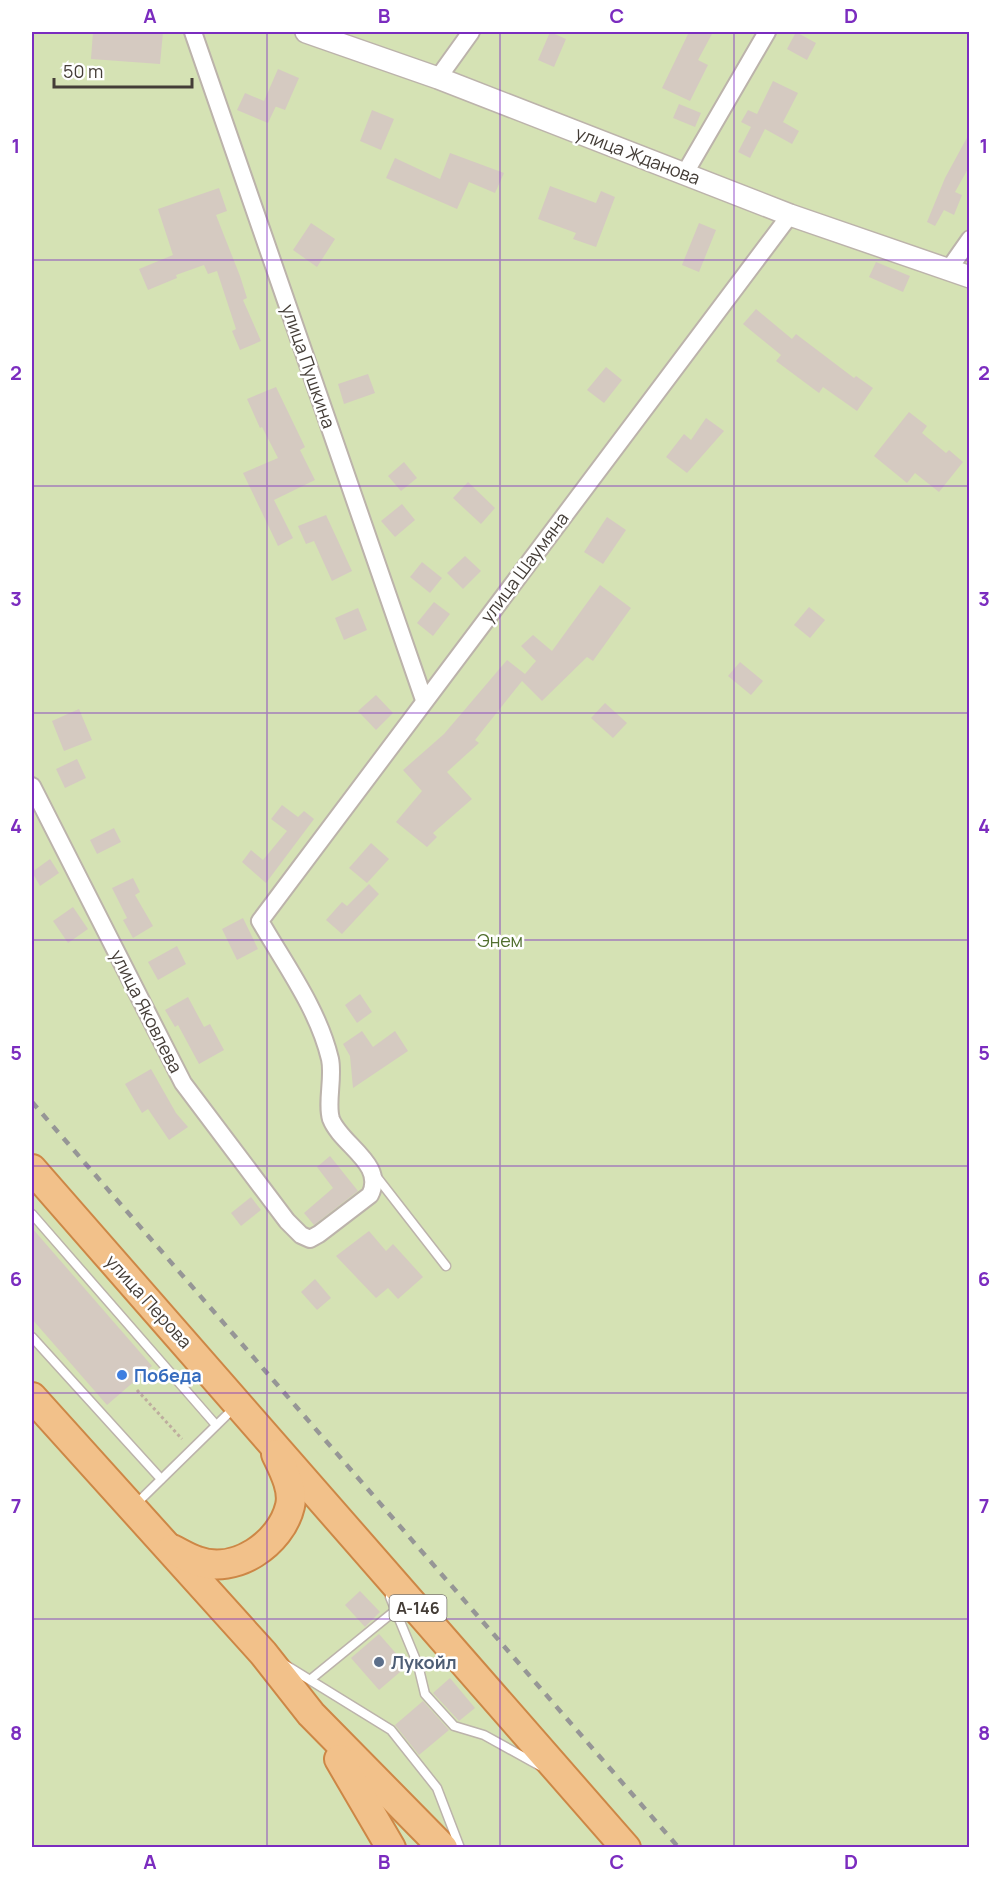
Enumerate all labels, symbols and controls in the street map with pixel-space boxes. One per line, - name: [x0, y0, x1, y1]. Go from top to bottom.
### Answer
- text: A: [143, 2, 157, 29]
- text: B: [378, 2, 391, 29]
- text: C: [610, 2, 624, 29]
- text: D: [844, 2, 858, 29]
- scale bar: [54, 51, 192, 89]
- text: 50 m: [63, 59, 103, 83]
- street label: улица Жданова: [572, 120, 704, 190]
- text: 1: [12, 132, 20, 159]
- text: 1: [980, 132, 988, 159]
- street label: улица Пушкина: [277, 301, 341, 431]
- text: 2: [10, 359, 22, 386]
- text: 2: [978, 359, 990, 386]
- street label: улица Шаумяна: [474, 507, 574, 627]
- text: 3: [10, 585, 22, 612]
- text: 3: [978, 585, 990, 612]
- text: 4: [10, 812, 22, 839]
- text: 4: [978, 812, 990, 839]
- park label: Энем: [477, 928, 523, 952]
- street label: улица Яковлева: [106, 945, 188, 1077]
- text: 5: [10, 1039, 22, 1066]
- text: 5: [978, 1039, 990, 1066]
- street label: улица Перова: [100, 1249, 198, 1353]
- text: 6: [10, 1265, 22, 1292]
- text: 6: [978, 1265, 990, 1292]
- place label: Победа: [134, 1363, 202, 1387]
- marker: Победа: [115, 1368, 129, 1382]
- text: 7: [11, 1492, 21, 1519]
- text: 7: [979, 1492, 989, 1519]
- road number: А-146: [390, 1595, 446, 1621]
- place label: Лукойл: [391, 1650, 457, 1674]
- marker: Лукойл: [372, 1655, 386, 1669]
- text: 8: [10, 1719, 22, 1746]
- text: 8: [978, 1719, 990, 1746]
- text: A: [143, 1848, 157, 1875]
- text: B: [378, 1848, 391, 1875]
- text: C: [610, 1848, 624, 1875]
- text: D: [844, 1848, 858, 1875]

